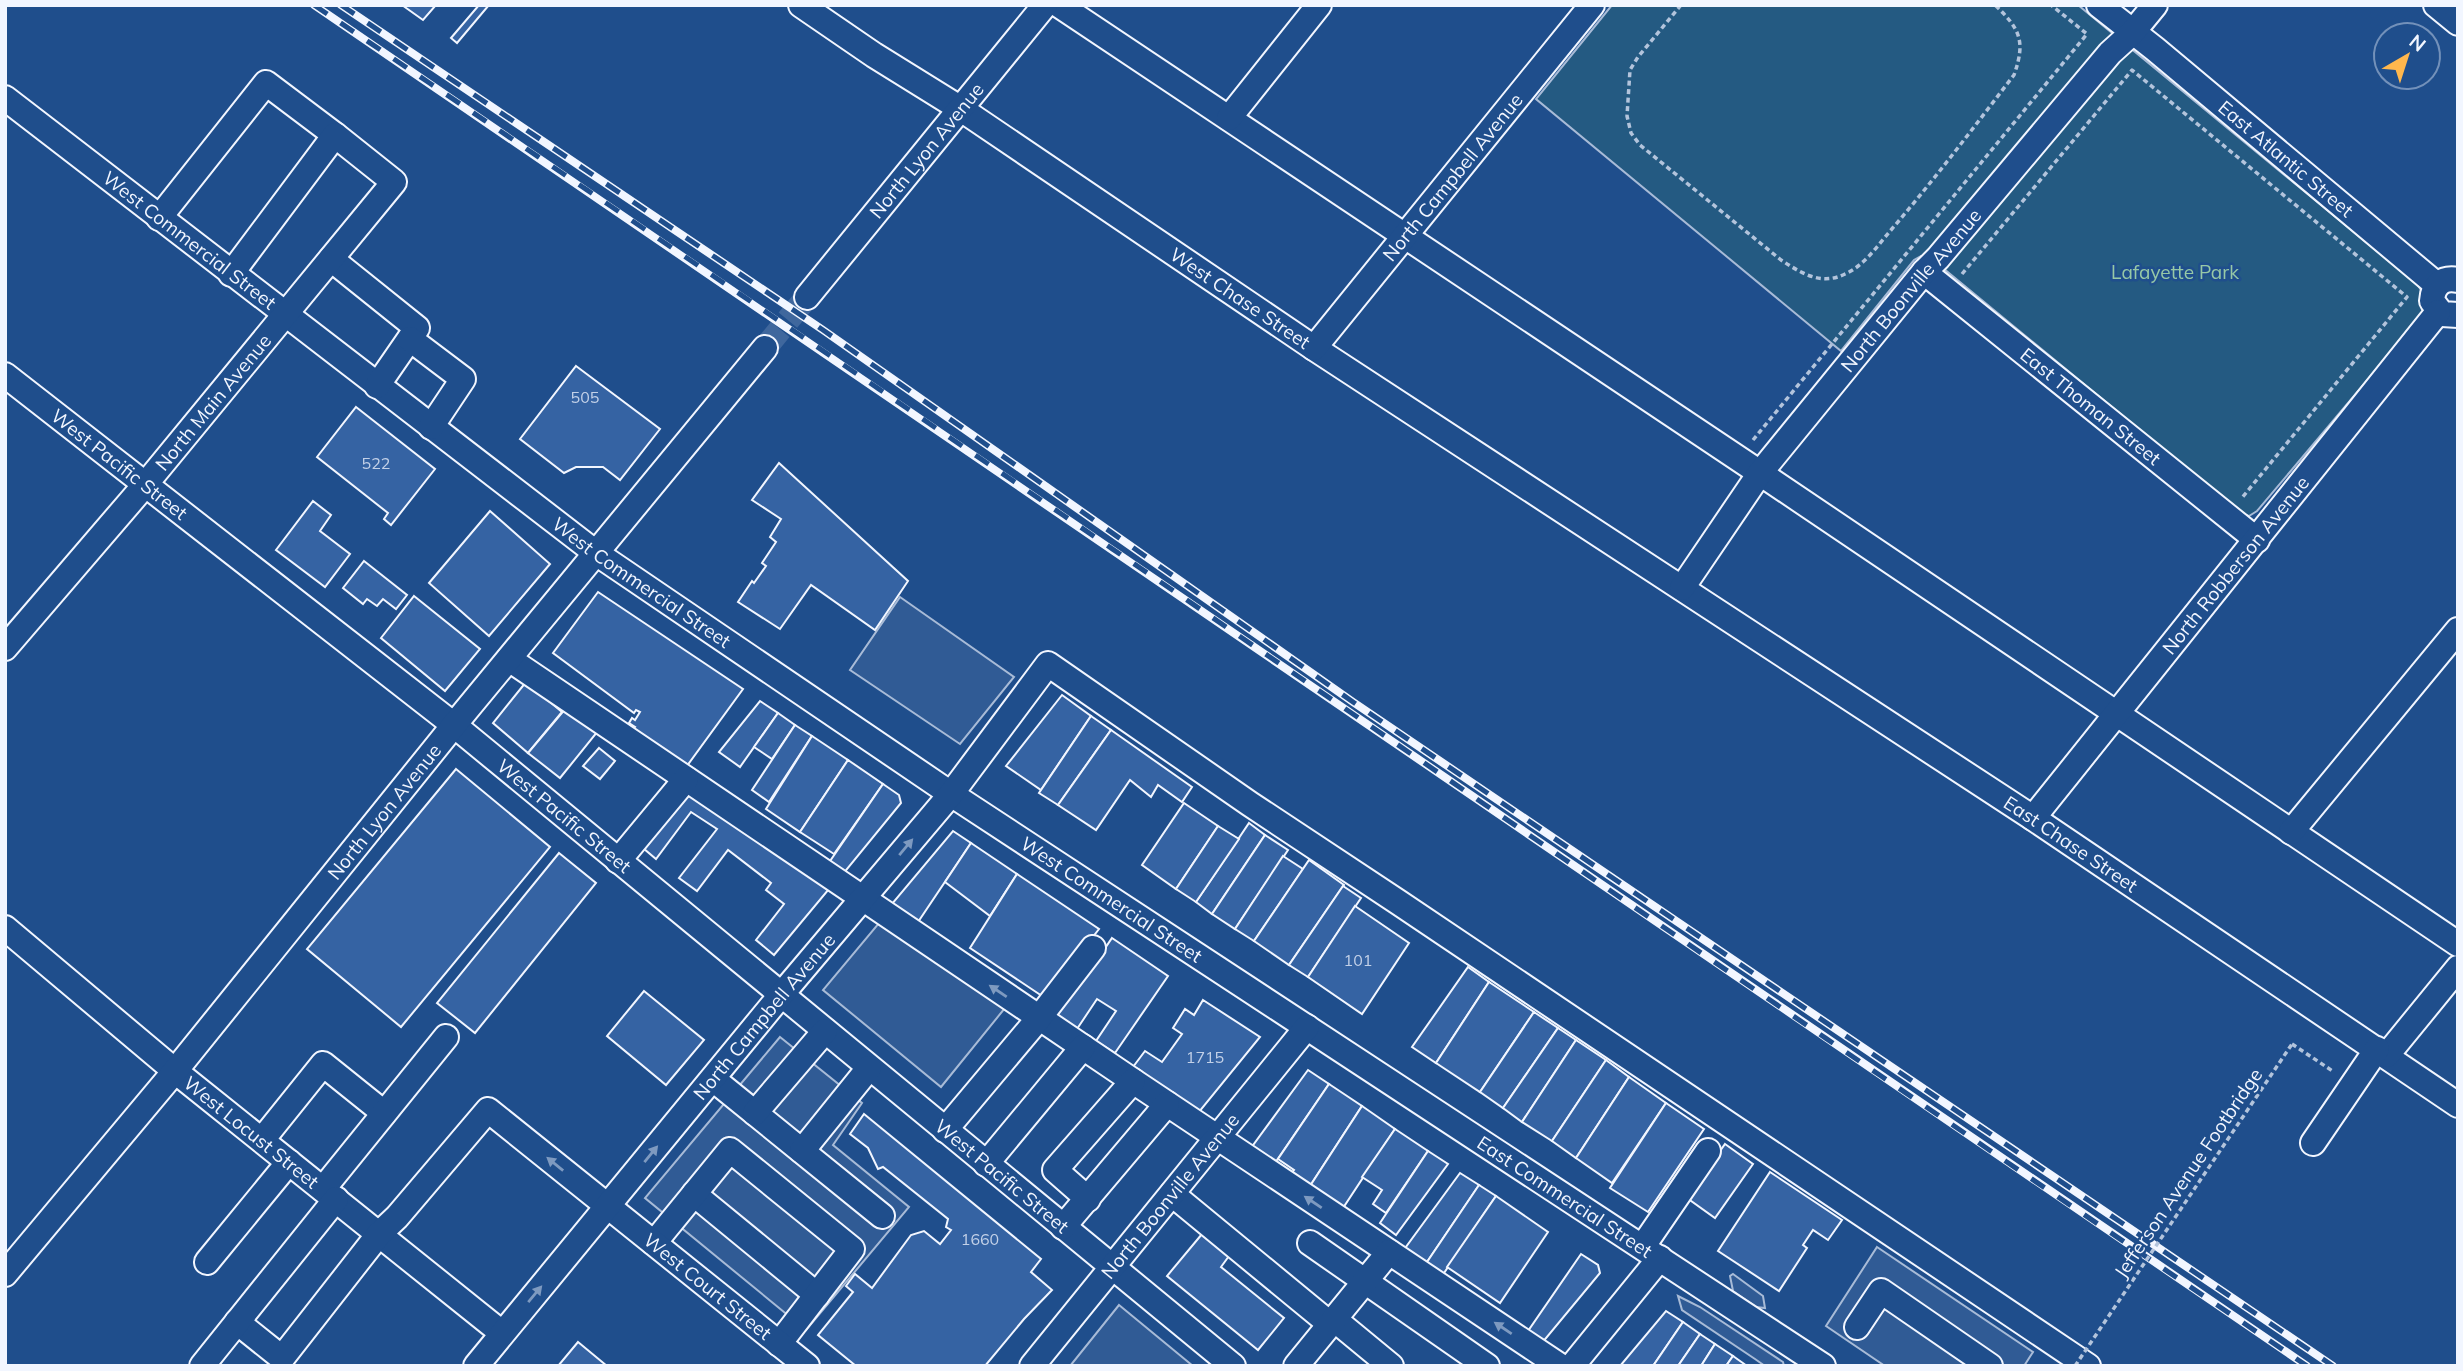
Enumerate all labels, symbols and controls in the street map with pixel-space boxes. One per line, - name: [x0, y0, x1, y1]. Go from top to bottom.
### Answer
- north arrow: [2372, 21, 2442, 91]
- text: N: [2405, 29, 2431, 57]
- street label: North Lyon Avenue: [864, 78, 989, 223]
- street label: North Campbell Avenue: [1377, 88, 1528, 266]
- street label: East Atlantic Street: [2213, 95, 2359, 222]
- street label: West Commercial Street: [98, 166, 281, 315]
- street label: North Boonville Avenue: [1835, 204, 1986, 377]
- street label: West Chase Street: [1165, 242, 1315, 354]
- park label: Lafayette Park: [2111, 260, 2239, 284]
- street label: North Main Avenue: [150, 329, 276, 475]
- street label: East Thoman Street: [2016, 342, 2166, 470]
- house number: 505: [571, 387, 599, 407]
- street label: West Pacific Street: [46, 404, 193, 525]
- house number: 522: [362, 453, 390, 473]
- street label: North Robberson Avenue: [2157, 471, 2314, 659]
- street label: West Commercial Street: [547, 512, 736, 653]
- street label: North Lyon Avenue: [322, 739, 446, 885]
- street label: West Pacific Street: [492, 754, 636, 878]
- street label: East Chase Street: [1999, 790, 2143, 898]
- street label: West Commercial Street: [1016, 831, 1207, 968]
- one-way arrow: [898, 838, 913, 855]
- street label: North Campbell Avenue: [688, 928, 840, 1105]
- house number: 101: [1344, 950, 1372, 970]
- one-way arrow: [989, 984, 1008, 997]
- house number: 1715: [1186, 1047, 1224, 1067]
- street label: Jefferson Avenue Footbridge: [2109, 1063, 2267, 1283]
- street label: West Locust Street: [179, 1071, 324, 1194]
- street label: North Boonville Avenue: [1096, 1108, 1244, 1284]
- street label: West Pacific Street: [930, 1114, 1074, 1238]
- street label: East Commercial Street: [1473, 1130, 1657, 1263]
- one-way arrow: [643, 1145, 658, 1162]
- one-way arrow: [546, 1156, 564, 1171]
- one-way arrow: [1304, 1196, 1323, 1209]
- street label: West Court Street: [639, 1228, 777, 1345]
- house number: 1660: [961, 1229, 999, 1249]
- one-way arrow: [527, 1286, 542, 1304]
- one-way arrow: [1494, 1321, 1512, 1335]

